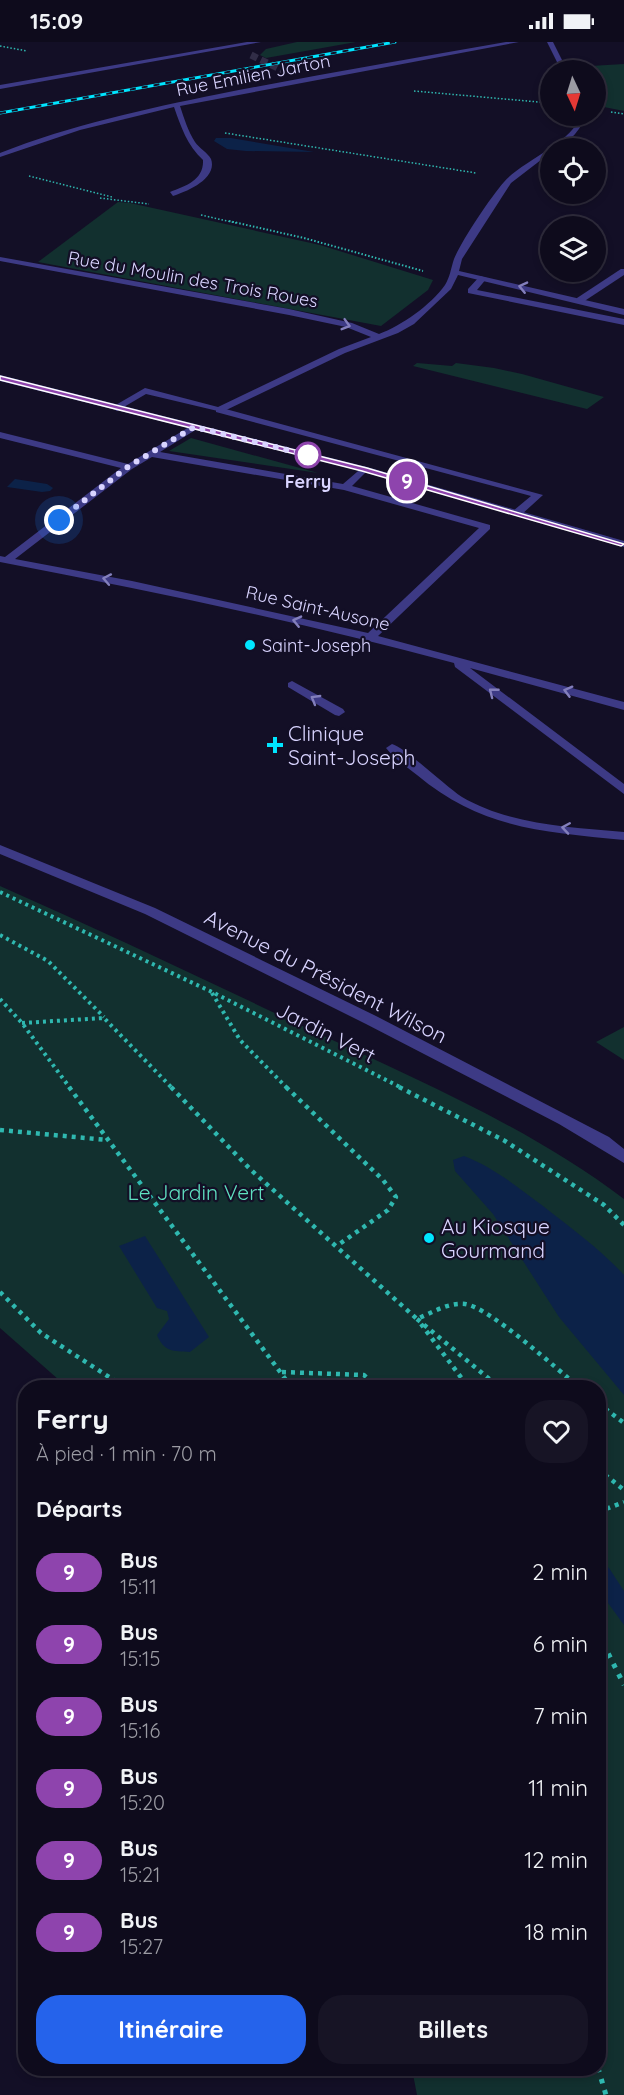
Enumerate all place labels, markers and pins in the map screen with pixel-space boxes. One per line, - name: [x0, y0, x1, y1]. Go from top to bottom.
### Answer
- marker: Ferry: [295, 442, 321, 468]
- place label: Ferry: [285, 470, 331, 493]
- place label: Saint-Joseph: [262, 634, 371, 657]
- marker: Saint-Joseph: [243, 638, 257, 652]
- place label: Clinique Saint-Joseph: [288, 720, 416, 770]
- marker: Clinique Saint-Joseph: [266, 736, 284, 754]
- place label: Au Kiosque Gourmand: [441, 1213, 550, 1263]
- marker: Au Kiosque Gourmand: [422, 1231, 436, 1245]

